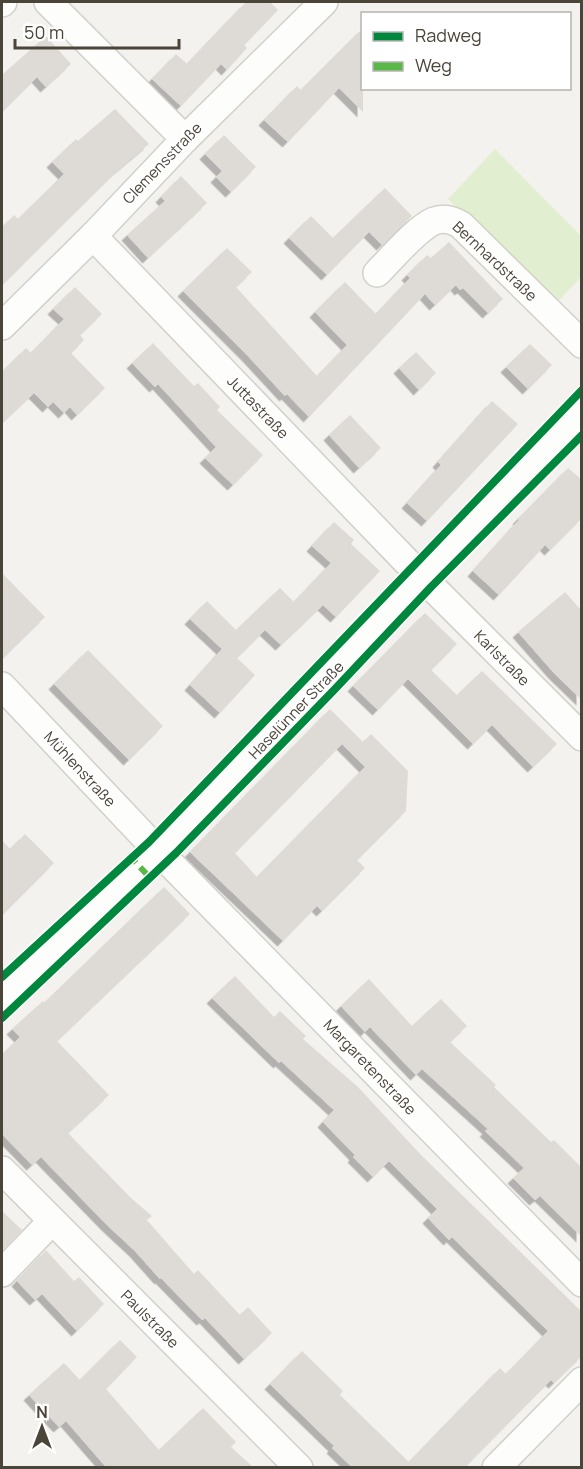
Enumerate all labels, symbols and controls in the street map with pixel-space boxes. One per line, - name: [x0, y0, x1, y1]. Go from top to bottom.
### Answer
- scale bar: [15, 12, 178, 50]
- legend: [361, 12, 571, 90]
- text: 50 m: [24, 20, 64, 44]
- text: Radweg: [415, 23, 482, 47]
- text: Weg: [415, 53, 452, 77]
- street label: Clemensstraße: [118, 117, 206, 208]
- street label: Bernhardstraße: [448, 216, 542, 306]
- street label: Juttastraße: [223, 371, 294, 443]
- street label: Karlstraße: [469, 625, 535, 691]
- street label: Haselünner Straße: [244, 656, 349, 764]
- street label: Mühlenstraße: [39, 727, 121, 812]
- street label: Margaretenstraße: [319, 1015, 421, 1120]
- street label: Paulstraße: [116, 1285, 184, 1353]
- north arrow: [12, 1397, 72, 1457]
- text: N: [36, 1401, 48, 1423]

